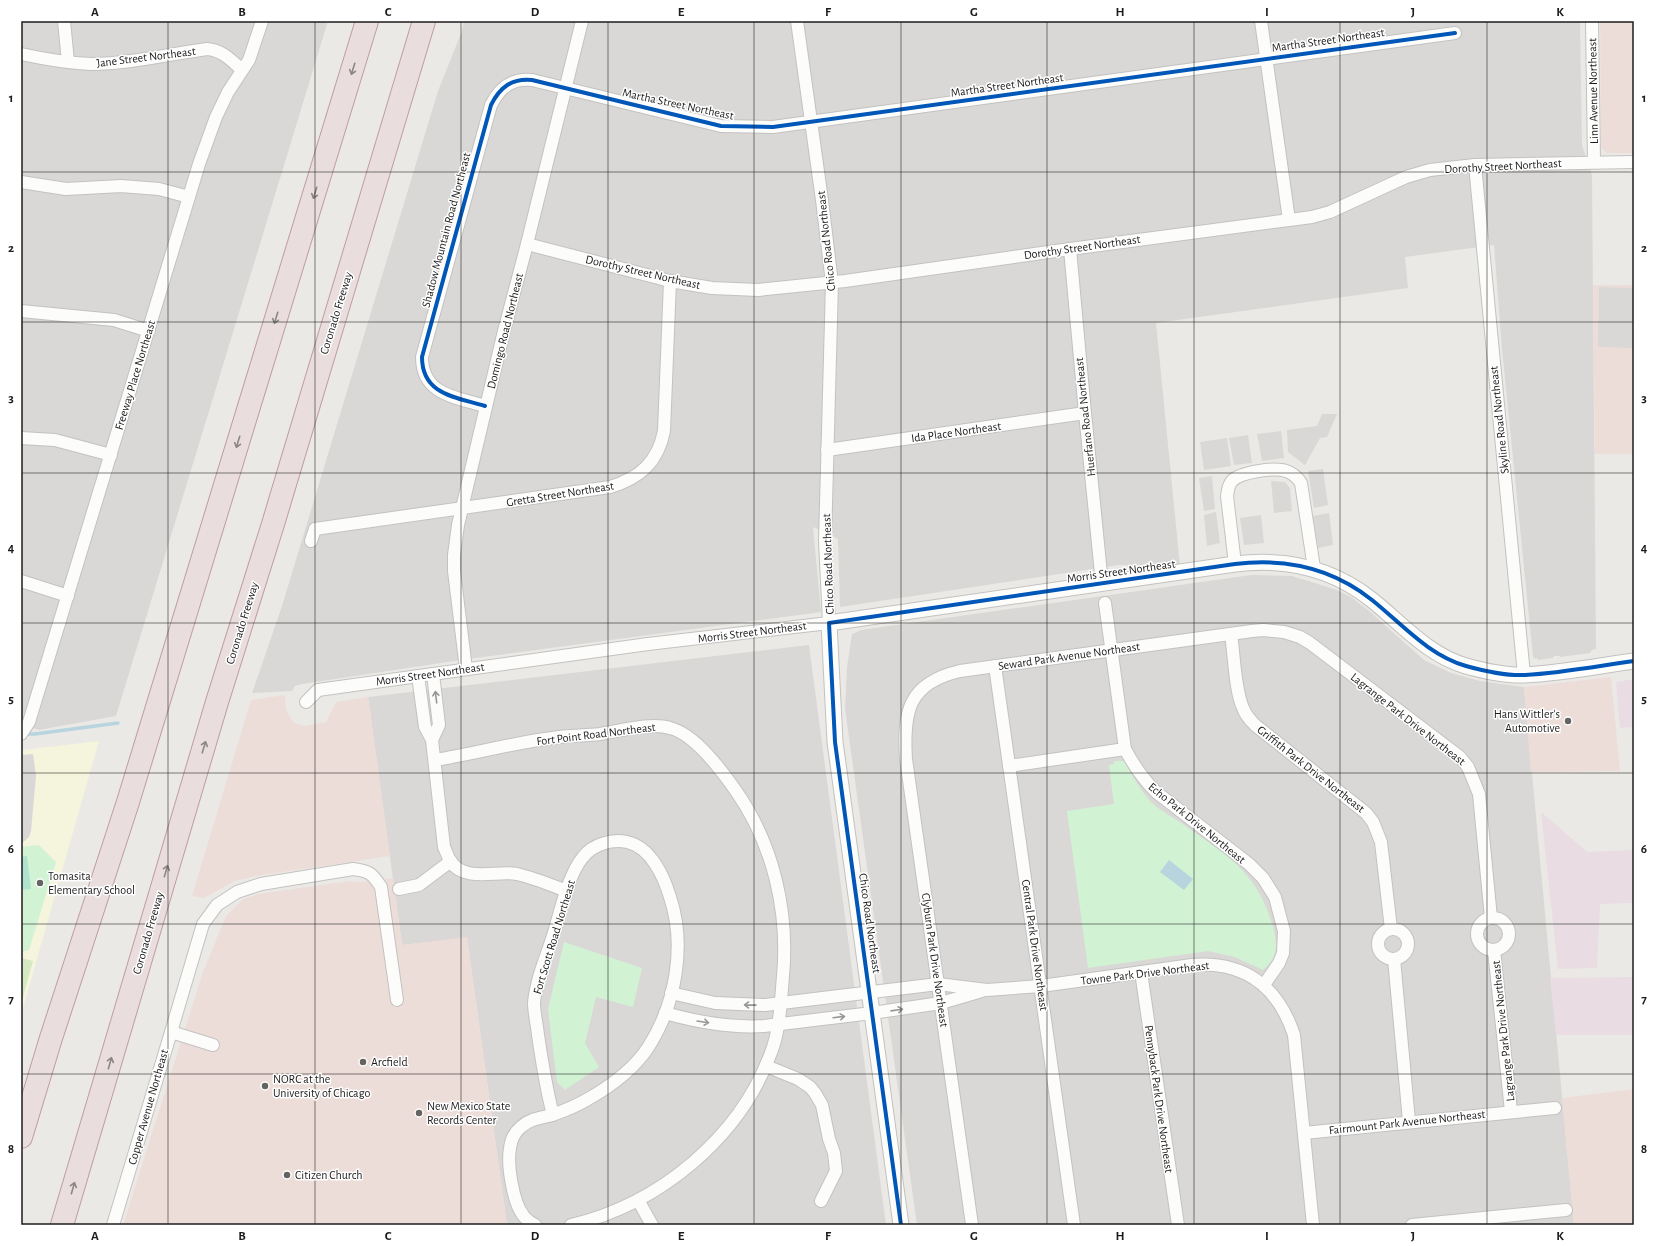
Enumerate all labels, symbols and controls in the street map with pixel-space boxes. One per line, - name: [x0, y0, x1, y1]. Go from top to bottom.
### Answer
- text: A: [91, 6, 99, 19]
- text: B: [238, 6, 246, 19]
- text: C: [385, 6, 392, 19]
- text: D: [531, 6, 540, 19]
- text: E: [678, 6, 685, 19]
- text: F: [825, 6, 832, 19]
- text: G: [970, 6, 978, 19]
- text: H: [1115, 6, 1125, 19]
- text: I: [1265, 6, 1269, 19]
- text: J: [1411, 6, 1415, 19]
- text: K: [1556, 6, 1564, 19]
- street label: Martha Street Northeast: [1271, 26, 1385, 54]
- street label: Linn Avenue Northeast: [1586, 38, 1600, 144]
- street label: Jane Street Northeast: [96, 45, 196, 69]
- one-way arrow: [349, 62, 356, 75]
- street label: Martha Street Northeast: [950, 71, 1064, 99]
- street label: Martha Street Northeast: [621, 86, 735, 122]
- text: 1: [9, 92, 13, 105]
- text: 1: [1642, 92, 1646, 105]
- street label: Shadow Mountain Road Northeast: [420, 151, 473, 309]
- street label: Dorothy Street Northeast: [1444, 157, 1562, 176]
- one-way arrow: [310, 187, 318, 199]
- street label: Chico Road Northeast: [815, 190, 837, 292]
- street label: Dorothy Street Northeast: [1023, 233, 1141, 262]
- text: 2: [8, 242, 14, 255]
- text: 2: [1641, 242, 1647, 255]
- street label: Dorothy Street Northeast: [584, 253, 702, 292]
- street label: Coronado Freeway: [318, 270, 355, 356]
- street label: Domingo Road Northeast: [485, 272, 525, 390]
- one-way arrow: [272, 311, 280, 323]
- street label: Freeway Place Northeast: [113, 319, 158, 432]
- street label: Huerfano Road Northeast: [1073, 357, 1097, 477]
- street label: Skyline Road Northeast: [1487, 365, 1512, 475]
- text: 3: [8, 392, 14, 405]
- text: 3: [1641, 392, 1647, 405]
- street label: Ida Place Northeast: [910, 420, 1002, 444]
- one-way arrow: [234, 435, 241, 448]
- street label: Gretta Street Northeast: [505, 480, 615, 508]
- street label: Chico Road Northeast: [820, 513, 836, 615]
- text: 4: [8, 542, 15, 555]
- text: 4: [1641, 542, 1648, 555]
- street label: Morris Street Northeast: [1066, 557, 1176, 585]
- street label: Coronado Freeway: [224, 580, 261, 666]
- street label: Morris Street Northeast: [697, 619, 807, 645]
- street label: Seward Park Avenue Northeast: [997, 640, 1141, 672]
- street label: Morris Street Northeast: [375, 660, 485, 688]
- street label: Lagrange Park Drive Northeast: [1348, 671, 1468, 767]
- one-way arrow: [432, 691, 439, 704]
- text: 5: [8, 693, 14, 706]
- text: 5: [1641, 693, 1647, 706]
- place label: Hans Wittler's Automotive: [1494, 708, 1560, 734]
- marker: Hans Wittler's Automotive: [1563, 716, 1573, 726]
- street label: Fort Point Road Northeast: [536, 721, 656, 747]
- street label: Griffith Park Drive Northeast: [1255, 723, 1367, 815]
- one-way arrow: [201, 740, 208, 753]
- street label: Echo Park Drive Northeast: [1146, 780, 1248, 866]
- text: 6: [8, 843, 14, 856]
- text: 6: [1641, 843, 1647, 856]
- one-way arrow: [163, 865, 171, 878]
- place label: Tomasita Elementary School: [48, 870, 135, 897]
- street label: Chico Road Northeast: [857, 872, 883, 974]
- marker: Tomasita Elementary School: [35, 878, 45, 888]
- street label: Fort Scott Road Northeast: [531, 878, 577, 995]
- street label: Central Park Drive Northeast: [1020, 879, 1050, 1012]
- street label: Coronado Freeway: [130, 890, 166, 976]
- street label: Clyburn Park Drive Northeast: [919, 892, 950, 1028]
- street label: Towne Park Drive Northeast: [1080, 959, 1210, 987]
- street label: Lagrange Park Drive Northeast: [1490, 960, 1516, 1102]
- text: 7: [8, 993, 14, 1006]
- text: 7: [1641, 993, 1647, 1006]
- one-way arrow: [744, 1001, 757, 1009]
- one-way arrow: [890, 1006, 903, 1014]
- one-way arrow: [832, 1013, 845, 1021]
- one-way arrow: [696, 1018, 709, 1026]
- street label: Pennyback Park Drive Northeast: [1142, 1024, 1175, 1174]
- street label: Copper Avenue Northeast: [126, 1048, 170, 1166]
- place label: Arcfield: [371, 1056, 408, 1068]
- one-way arrow: [107, 1057, 114, 1070]
- marker: Arcfield: [358, 1057, 368, 1067]
- place label: NORC at the University of Chicago: [273, 1073, 370, 1100]
- marker: NORC at the University of Chicago: [260, 1081, 270, 1091]
- place label: New Mexico State Records Center: [427, 1100, 510, 1126]
- marker: New Mexico State Records Center: [414, 1108, 424, 1118]
- street label: Fairmount Park Avenue Northeast: [1328, 1108, 1486, 1136]
- text: 8: [8, 1143, 14, 1156]
- text: 8: [1641, 1143, 1647, 1156]
- place label: Citizen Church: [295, 1169, 363, 1181]
- marker: Citizen Church: [282, 1170, 292, 1180]
- one-way arrow: [70, 1181, 77, 1194]
- text: A: [91, 1230, 99, 1243]
- text: B: [238, 1230, 246, 1243]
- text: C: [385, 1230, 392, 1243]
- text: D: [531, 1230, 540, 1243]
- text: E: [678, 1230, 685, 1243]
- text: F: [825, 1230, 832, 1243]
- text: G: [970, 1230, 978, 1243]
- text: H: [1115, 1230, 1125, 1243]
- text: I: [1265, 1230, 1269, 1243]
- text: J: [1411, 1230, 1415, 1243]
- text: K: [1556, 1230, 1564, 1243]

